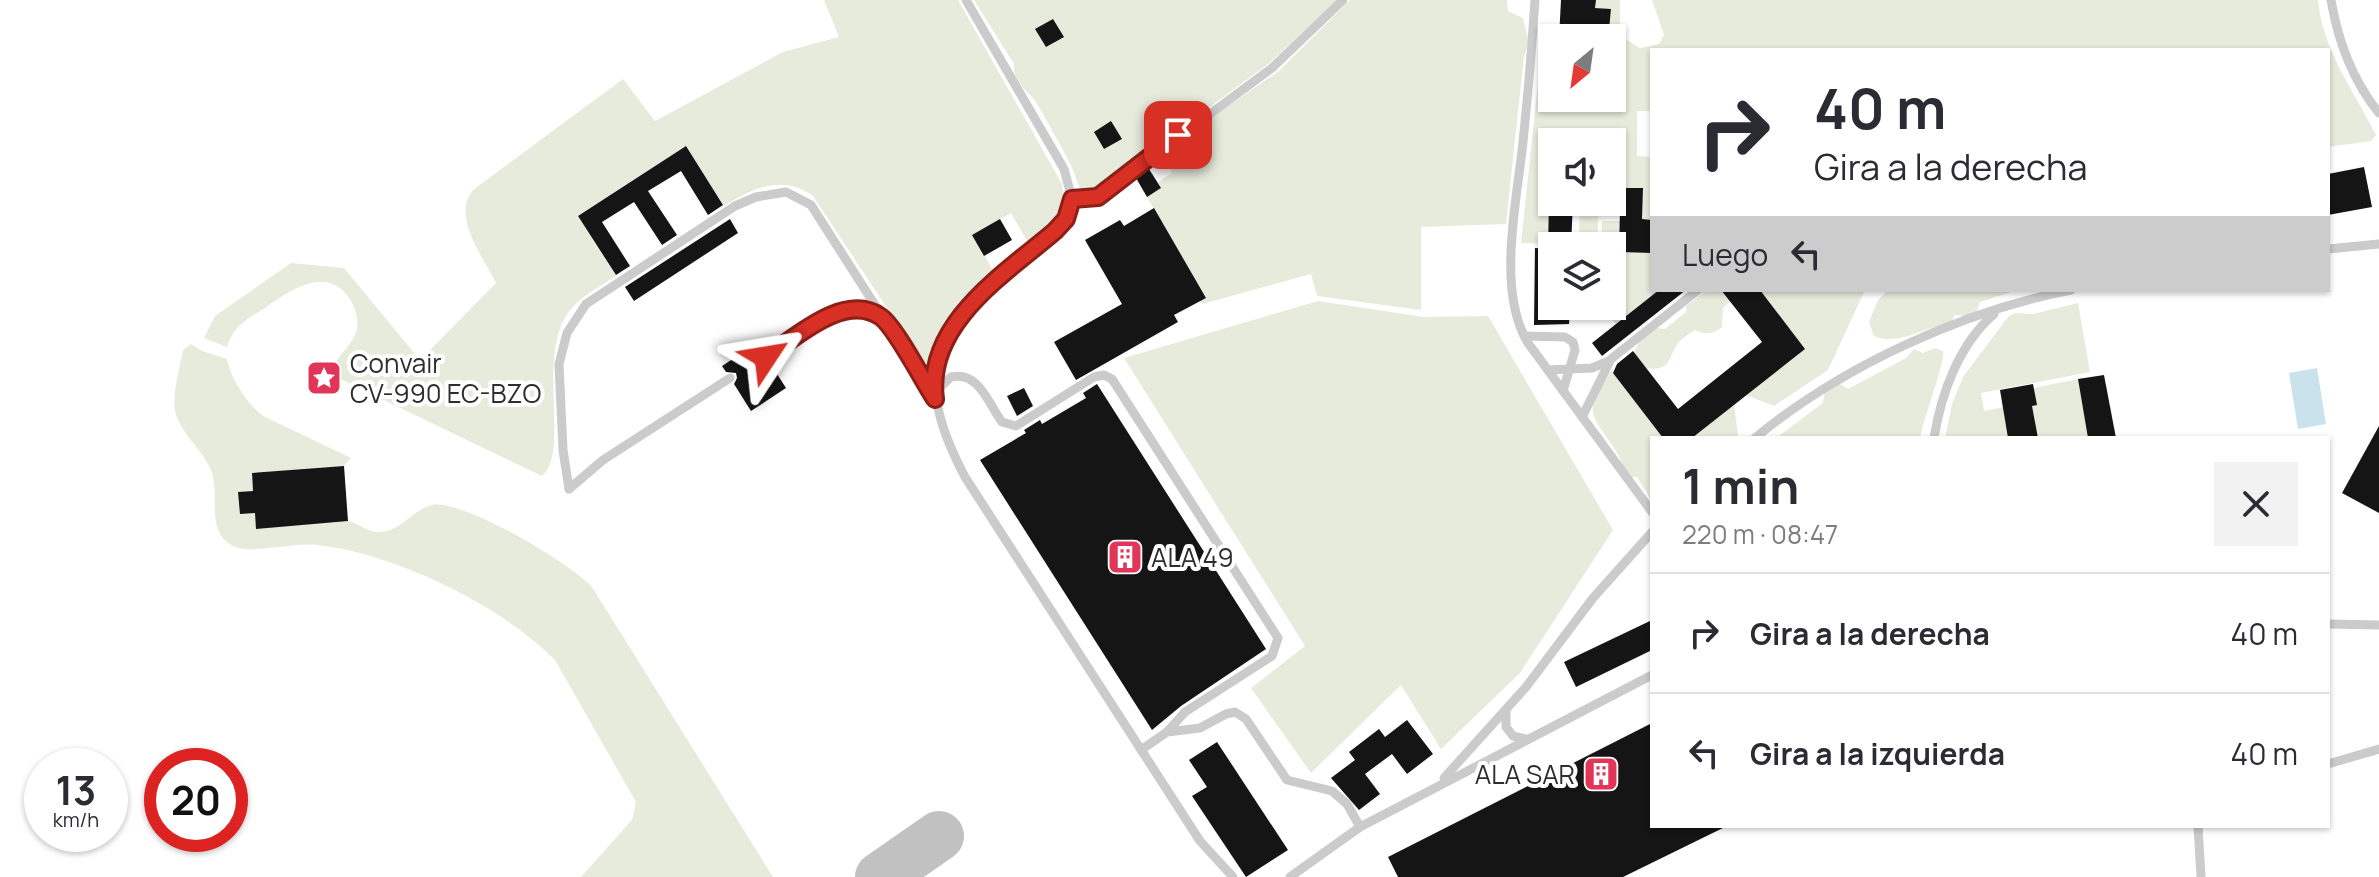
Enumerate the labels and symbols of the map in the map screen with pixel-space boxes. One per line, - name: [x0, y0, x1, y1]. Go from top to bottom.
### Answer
- north arrow: [1538, 24, 1626, 112]
- pin: [1144, 101, 1212, 169]
- position arrow: [724, 315, 808, 399]
- place label: Convair CV-990 EC-BZO: [350, 345, 541, 411]
- place icon: Convair CV-990 EC-BZO: [305, 359, 343, 397]
- building icon: ALA 49: [1106, 538, 1144, 576]
- place label: ALA 49: [1151, 539, 1234, 575]
- speed limit sign: 20: [144, 748, 248, 852]
- building icon: ALA SAR: [1582, 755, 1620, 793]
- place label: ALA SAR: [1475, 756, 1575, 792]

